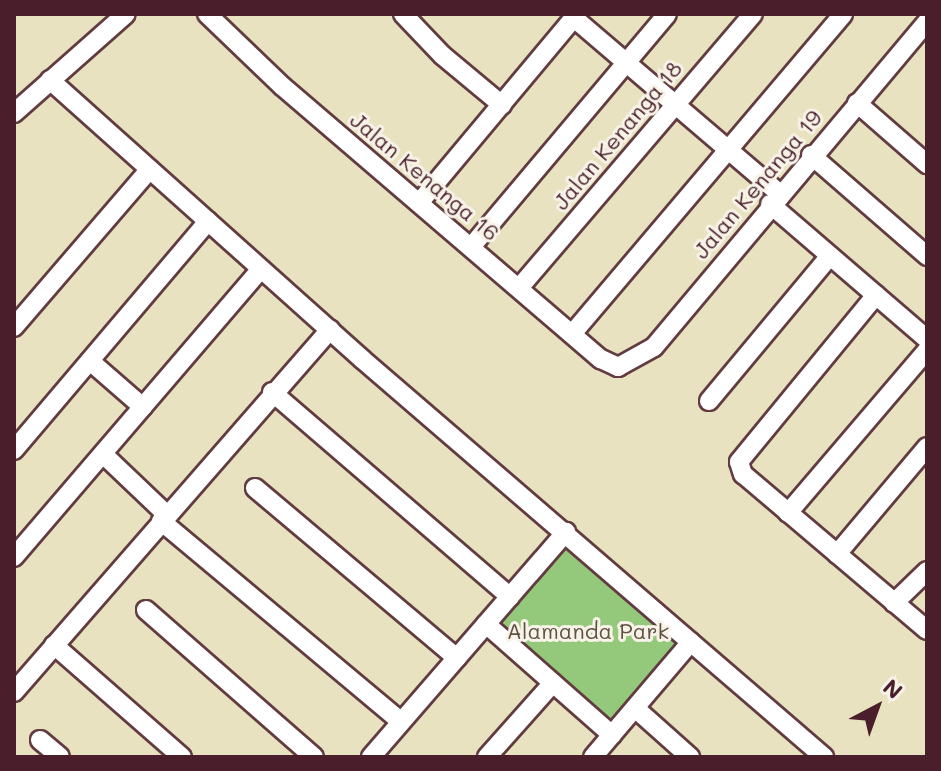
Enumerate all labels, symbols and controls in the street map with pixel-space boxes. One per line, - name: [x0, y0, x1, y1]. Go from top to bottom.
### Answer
- street label: Jalan Kenanga 18: [547, 55, 687, 215]
- street label: Jalan Kenanga 19: [687, 104, 827, 264]
- street label: Jalan Kenanga 16: [345, 106, 505, 246]
- park label: Alamanda Park: [507, 618, 669, 644]
- north arrow: [837, 667, 917, 747]
- text: N: [877, 672, 909, 705]

